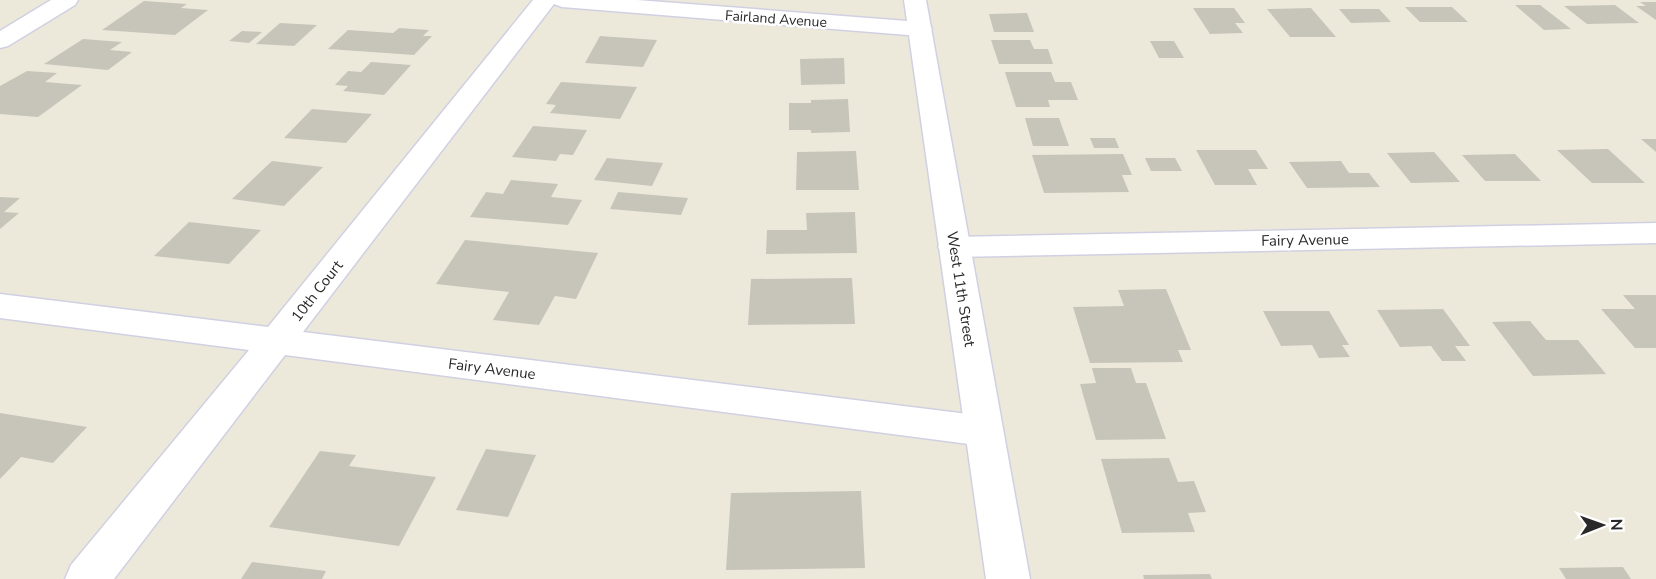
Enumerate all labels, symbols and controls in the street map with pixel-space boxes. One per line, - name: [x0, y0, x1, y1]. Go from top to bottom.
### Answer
- street label: Fairland Avenue: [724, 6, 828, 32]
- street label: Fairy Avenue: [1261, 229, 1349, 251]
- street label: West 11th Street: [942, 230, 980, 349]
- street label: 10th Court: [287, 256, 348, 326]
- street label: Fairy Avenue: [447, 354, 537, 384]
- north arrow: [1572, 495, 1632, 555]
- text: N: [1605, 519, 1627, 531]

